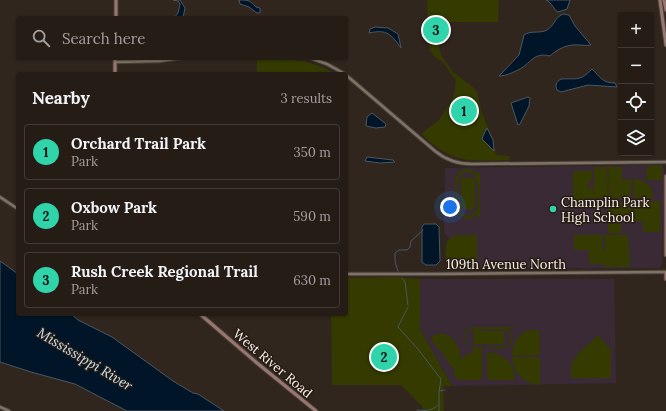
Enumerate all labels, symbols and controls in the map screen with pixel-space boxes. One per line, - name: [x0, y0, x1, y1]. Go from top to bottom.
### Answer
- map controls: [618, 12, 654, 156]
- button: +: [618, 12, 654, 48]
- pin: 3: [423, 15, 449, 45]
- search box: [16, 16, 348, 60]
- icon: search: [30, 27, 52, 49]
- text: Search here: [62, 29, 145, 48]
- button: −: [618, 48, 654, 84]
- button: locate: [618, 84, 654, 120]
- text: Nearby: [32, 87, 90, 109]
- text: 3 results: [280, 90, 332, 107]
- pin: 1: [451, 96, 477, 126]
- button: layers: [618, 120, 654, 156]
- text: Orchard Trail Park: [71, 134, 206, 153]
- text: 1: [43, 144, 49, 161]
- text: 350 m: [294, 144, 331, 161]
- text: Park: [71, 153, 98, 170]
- place label: Champlin Park High School: [561, 194, 650, 226]
- your location: [440, 197, 460, 217]
- text: Oxbow Park: [71, 198, 157, 217]
- marker: Champlin Park High School: [548, 204, 558, 214]
- text: 2: [43, 208, 49, 225]
- text: 590 m: [293, 208, 331, 225]
- text: Park: [71, 217, 98, 234]
- street label: 109th Avenue North: [446, 256, 566, 273]
- text: Rush Creek Regional Trail: [71, 262, 258, 281]
- text: 3: [42, 272, 50, 289]
- text: 630 m: [293, 272, 331, 289]
- text: Park: [71, 281, 98, 298]
- water label: Mississippi River: [34, 323, 137, 395]
- street label: West River Road: [229, 325, 316, 402]
- pin: 2: [371, 342, 397, 372]

